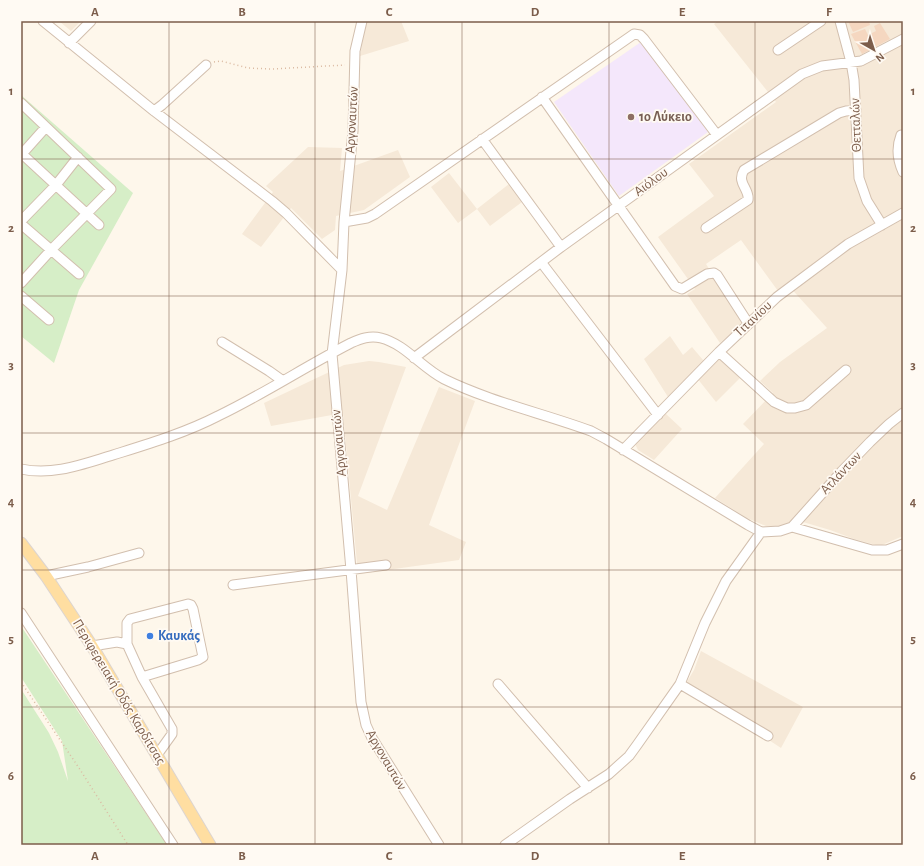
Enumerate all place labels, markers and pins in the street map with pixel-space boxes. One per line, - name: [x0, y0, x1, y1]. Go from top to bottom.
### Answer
- place label: 1ο Λύκειο: [639, 109, 692, 124]
- marker: 1ο Λύκειο: [626, 112, 636, 122]
- place label: Καυκάς: [158, 629, 201, 643]
- marker: Καυκάς: [145, 631, 155, 641]

